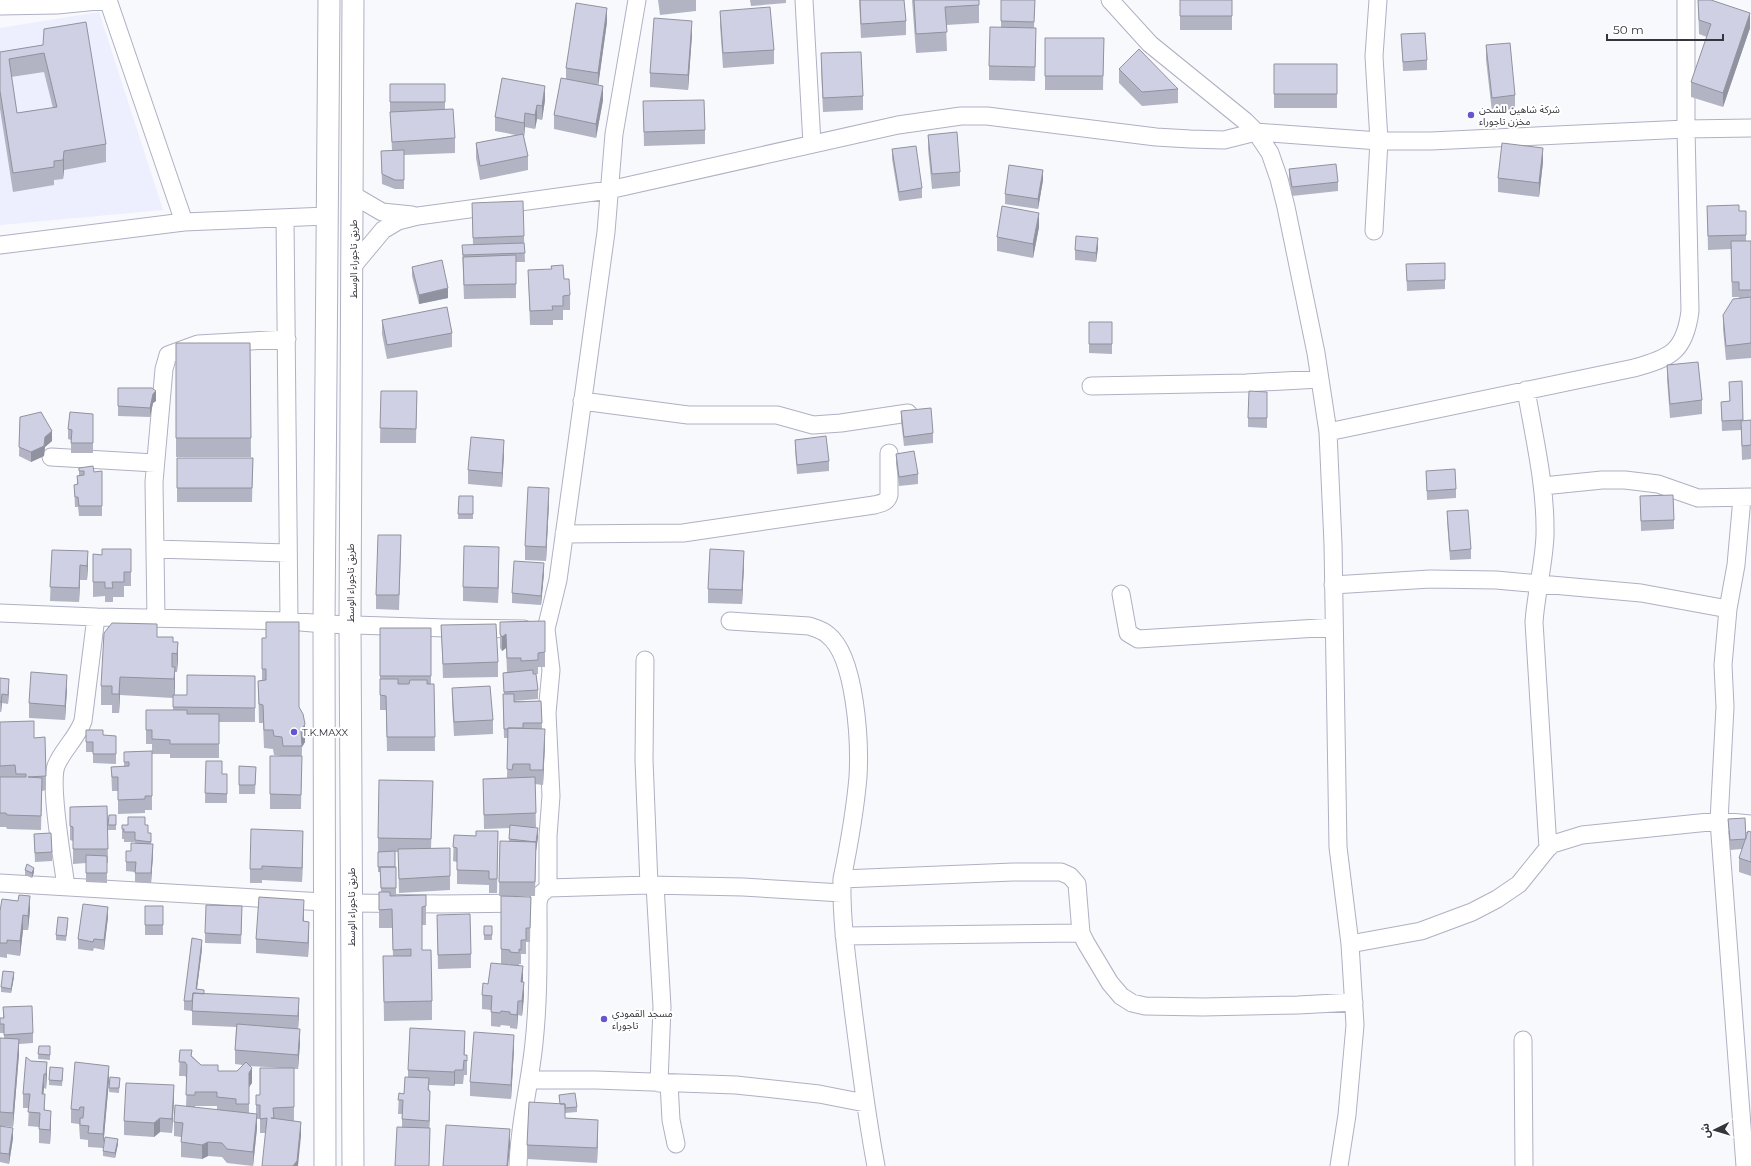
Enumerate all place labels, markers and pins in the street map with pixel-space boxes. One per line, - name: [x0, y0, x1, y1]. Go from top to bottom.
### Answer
- place label: شركة شاهين للشحن مخزن تاجوراء: [1479, 103, 1560, 128]
- marker: شركة شاهين للشحن مخزن تاجوراء: [1466, 110, 1476, 120]
- place label: T.K.MAXX: [302, 726, 349, 739]
- marker: T.K.MAXX: [289, 727, 299, 737]
- place label: مسجد القمودي تاجوراء: [612, 1007, 673, 1032]
- marker: مسجد القمودي تاجوراء: [599, 1014, 609, 1024]

